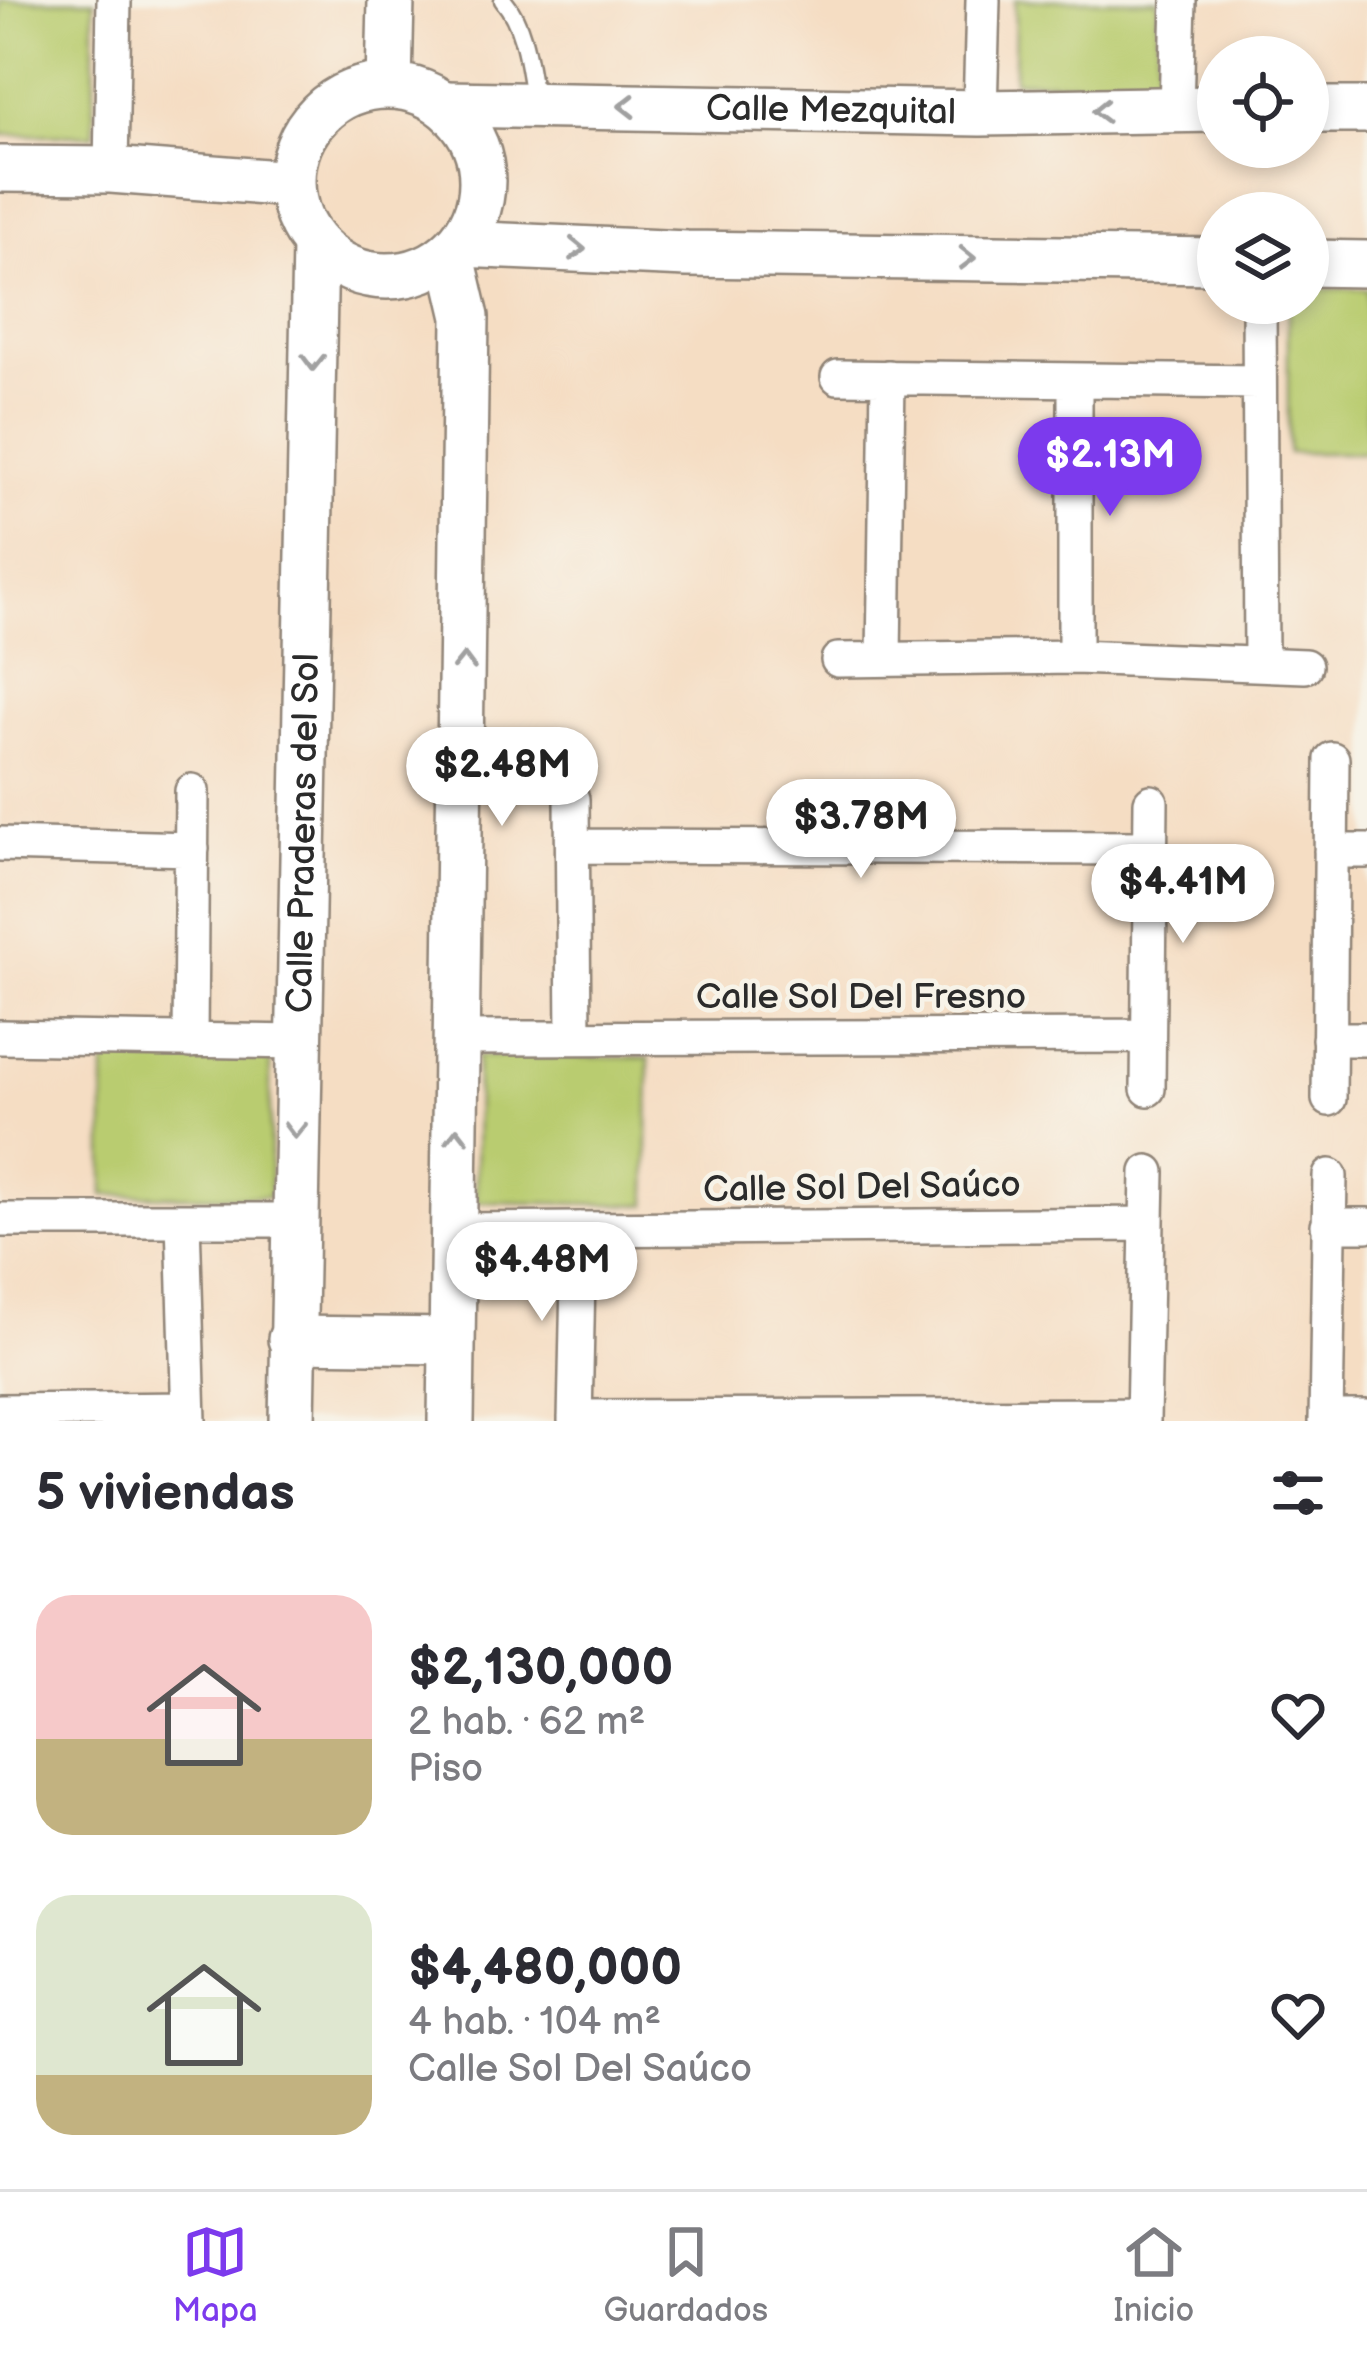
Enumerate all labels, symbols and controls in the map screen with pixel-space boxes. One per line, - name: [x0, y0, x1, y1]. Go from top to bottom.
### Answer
- map controls: [1197, 36, 1329, 324]
- button: locate: [1197, 36, 1329, 168]
- street label: Calle Mezquital: [706, 87, 956, 134]
- one-way arrow: [617, 93, 635, 119]
- one-way arrow: [1091, 97, 1110, 123]
- button: layers: [1197, 192, 1329, 324]
- one-way arrow: [568, 236, 587, 262]
- one-way arrow: [959, 245, 977, 271]
- one-way arrow: [300, 353, 326, 372]
- pin: $2.13M: [1012, 417, 1208, 519]
- text: $2.13M: [1045, 432, 1175, 479]
- one-way arrow: [450, 652, 476, 671]
- street label: Calle Praderas del Sol: [278, 653, 329, 1013]
- pin: $2.48M: [404, 727, 600, 829]
- text: $2.48M: [433, 742, 571, 789]
- pin: $3.78M: [763, 779, 959, 881]
- text: $3.78M: [793, 794, 929, 841]
- pin: $4.41M: [1085, 844, 1281, 946]
- text: $4.41M: [1118, 859, 1248, 906]
- street label: Calle Sol Del Fresno: [696, 976, 1026, 1019]
- one-way arrow: [282, 1121, 308, 1140]
- one-way arrow: [444, 1126, 470, 1144]
- street label: Calle Sol Del Saúco: [703, 1164, 1021, 1212]
- pin: $4.48M: [444, 1222, 640, 1324]
- text: $4.48M: [473, 1237, 611, 1284]
- icon: filters: [1265, 1460, 1331, 1526]
- text: 5 viviendas: [36, 1463, 295, 1524]
- text: $2,130,000: [408, 1638, 673, 1699]
- icon: home: [132, 1643, 276, 1787]
- icon: heart: [1265, 1682, 1331, 1748]
- text: 2 hab. · 62 m²: [408, 1699, 645, 1746]
- text: Piso: [408, 1746, 483, 1793]
- text: $4,480,000: [408, 1938, 682, 1999]
- icon: home: [132, 1943, 276, 2087]
- icon: heart: [1265, 1982, 1331, 2048]
- text: 4 hab. · 104 m²: [408, 1999, 661, 2046]
- text: Calle Sol Del Saúco: [408, 2046, 752, 2093]
- tab: Mapa: [173, 2219, 258, 2331]
- tab: Guardados: [603, 2219, 768, 2331]
- tab: Inicio: [1114, 2219, 1194, 2331]

